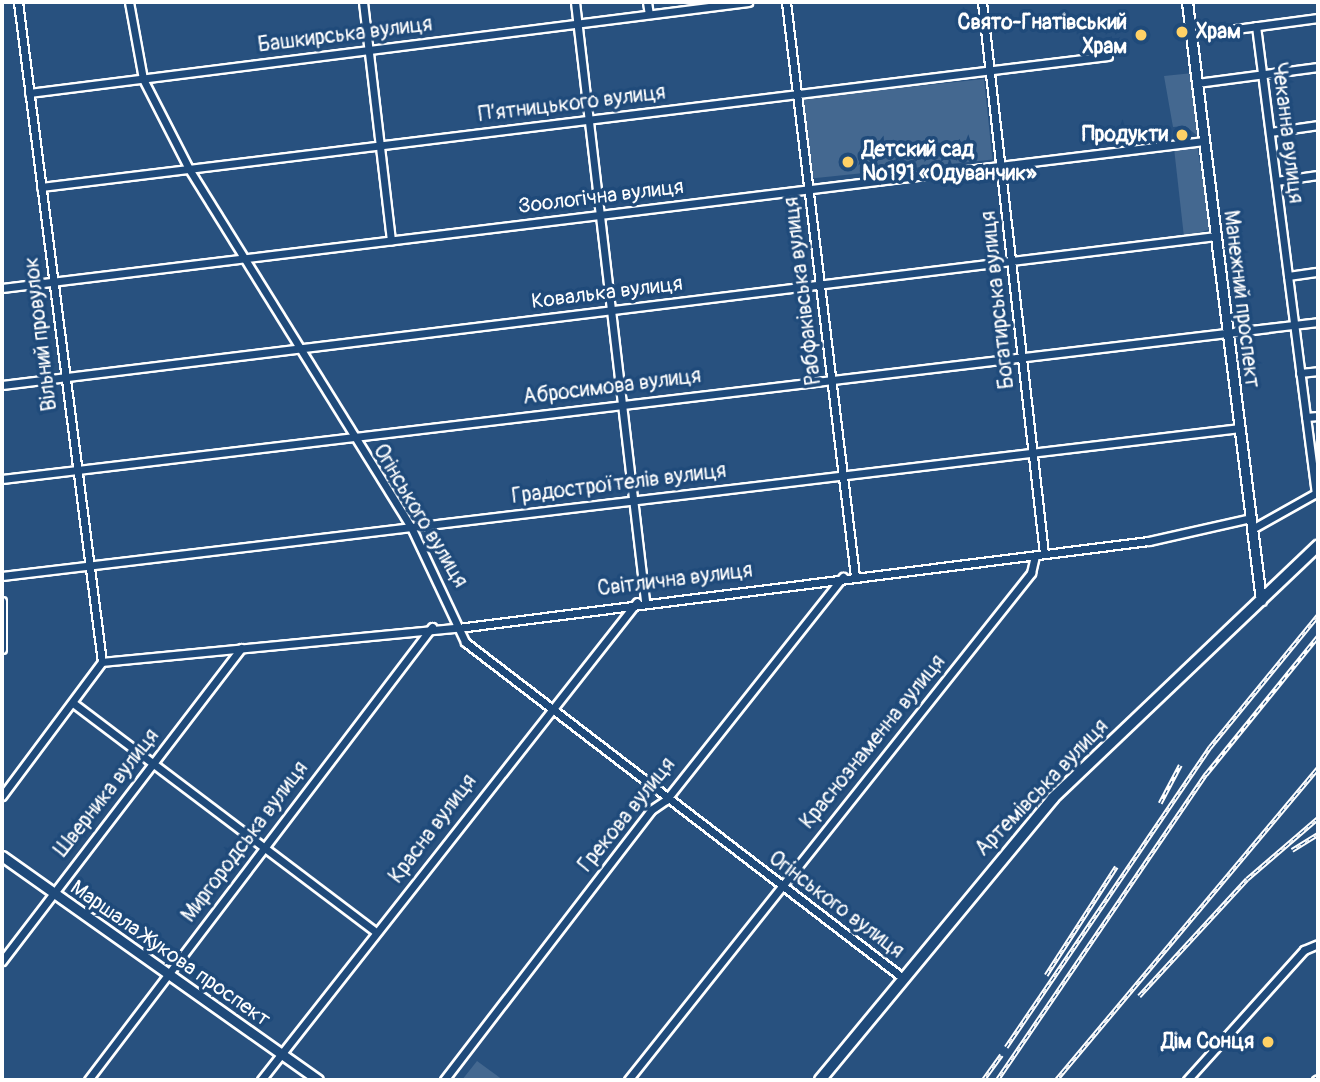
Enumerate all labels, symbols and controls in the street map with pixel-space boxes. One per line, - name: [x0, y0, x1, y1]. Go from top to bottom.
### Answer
- place label: Свято-Гнатівський Храм: [958, 10, 1127, 60]
- street label: Башкирська вулиця: [256, 12, 434, 58]
- place label: Храм: [1196, 19, 1241, 45]
- marker: Храм: [1174, 24, 1190, 40]
- marker: Свято-Гнатівський Храм: [1133, 27, 1149, 43]
- street label: Чеканна вулиця: [1266, 61, 1308, 205]
- street label: П’ятницького вулиця: [477, 80, 667, 128]
- place label: Продукти: [1082, 122, 1168, 148]
- marker: Продукти: [1174, 127, 1190, 143]
- place label: Детский сад №191 «Одуванчик»: [862, 137, 1037, 187]
- marker: Детский сад №191 «Одуванчик»: [840, 154, 856, 170]
- street label: Зоологічна вулиця: [517, 174, 685, 220]
- street label: Рабфаківська вулиця: [779, 196, 827, 386]
- street label: Манежний проспект: [1218, 209, 1264, 389]
- street label: Богатирська вулиця: [976, 210, 1020, 390]
- street label: Вільний провулок: [19, 255, 63, 413]
- street label: Ковалька вулиця: [530, 271, 684, 315]
- street label: Абросимова вулиця: [521, 364, 703, 410]
- street label: Огінського вулиця: [367, 440, 473, 592]
- street label: Градостроїтелiв вулиця: [510, 458, 728, 510]
- street label: Світлична вулиця: [596, 558, 754, 602]
- street label: Краснознаменна вулиця: [795, 650, 951, 834]
- street label: Артемівська вулиця: [970, 714, 1114, 862]
- street label: Шверника вулиця: [49, 724, 165, 862]
- street label: Грекова вулиця: [573, 753, 681, 877]
- street label: Миргородська вулиця: [176, 757, 314, 927]
- street label: Красна вулиця: [384, 770, 482, 888]
- street label: Огінського вулиця: [763, 846, 909, 964]
- street label: Маршала Жукова проспект: [65, 875, 275, 1033]
- place label: Дім Сонця: [1162, 1029, 1254, 1055]
- marker: Дім Сонця: [1260, 1034, 1276, 1050]

